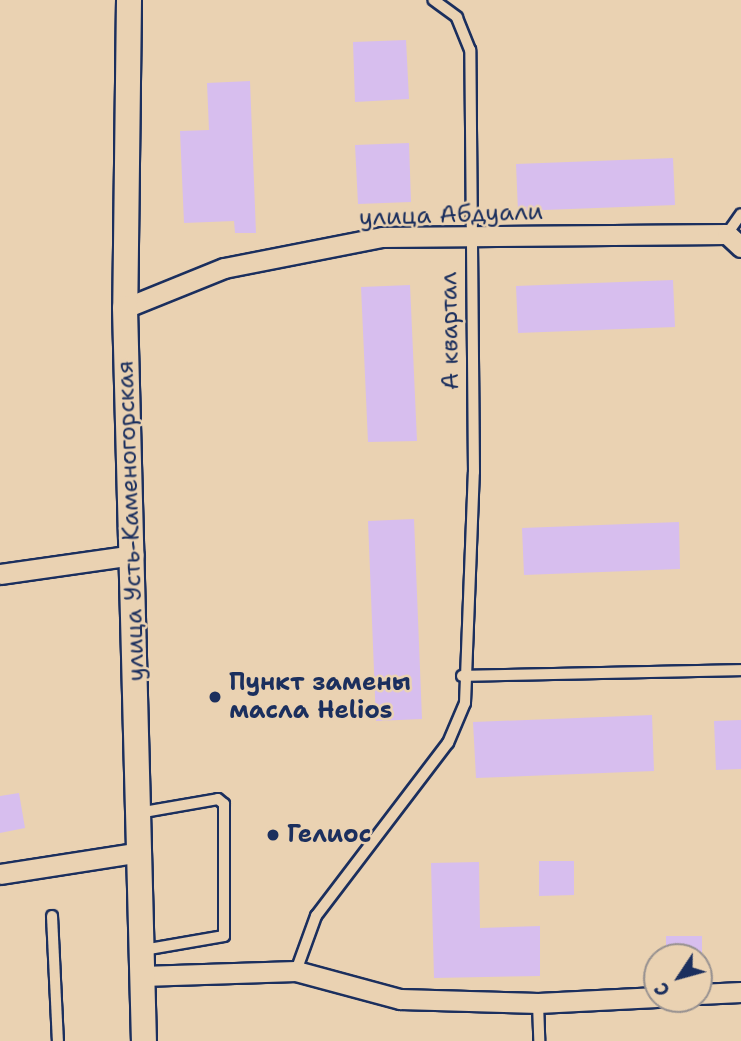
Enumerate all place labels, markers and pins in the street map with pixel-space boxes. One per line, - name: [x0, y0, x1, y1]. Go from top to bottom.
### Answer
- place label: Пункт замены масла Helios: [229, 669, 411, 725]
- marker: Пункт замены масла Helios: [207, 689, 223, 705]
- place label: Гелиос: [287, 821, 372, 849]
- marker: Гелиос: [265, 827, 281, 843]

